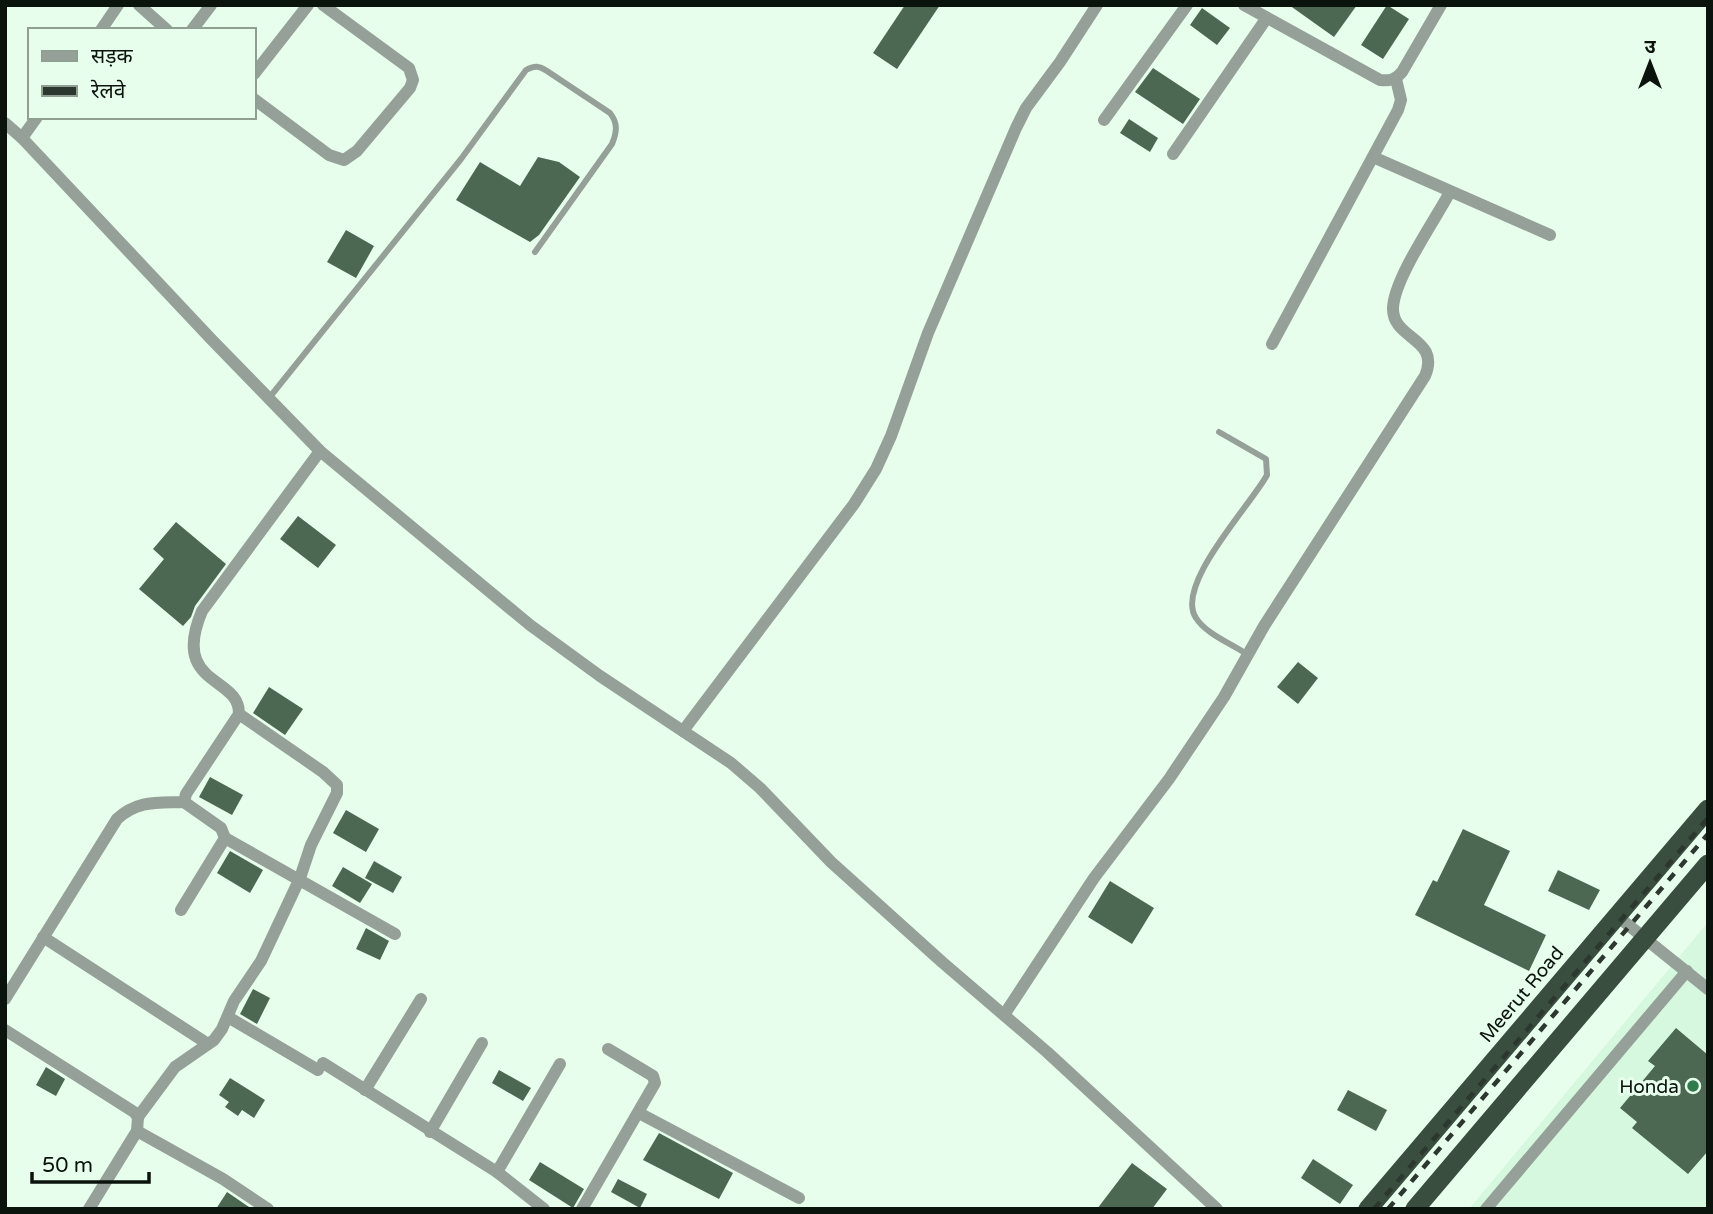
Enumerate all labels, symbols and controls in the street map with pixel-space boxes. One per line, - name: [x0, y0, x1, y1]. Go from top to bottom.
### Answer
- legend: [28, 28, 256, 119]
- north arrow: [1615, 28, 1685, 98]
- text: उ: [1644, 36, 1656, 58]
- text: सड़क: [91, 44, 133, 69]
- text: रेलवे: [90, 79, 126, 104]
- street label: Meerut Road: [1475, 942, 1568, 1047]
- place label: Honda: [1619, 1076, 1679, 1098]
- marker: Honda: [1685, 1078, 1701, 1094]
- scale bar: [32, 1140, 149, 1184]
- text: 50 m: [42, 1153, 93, 1178]

